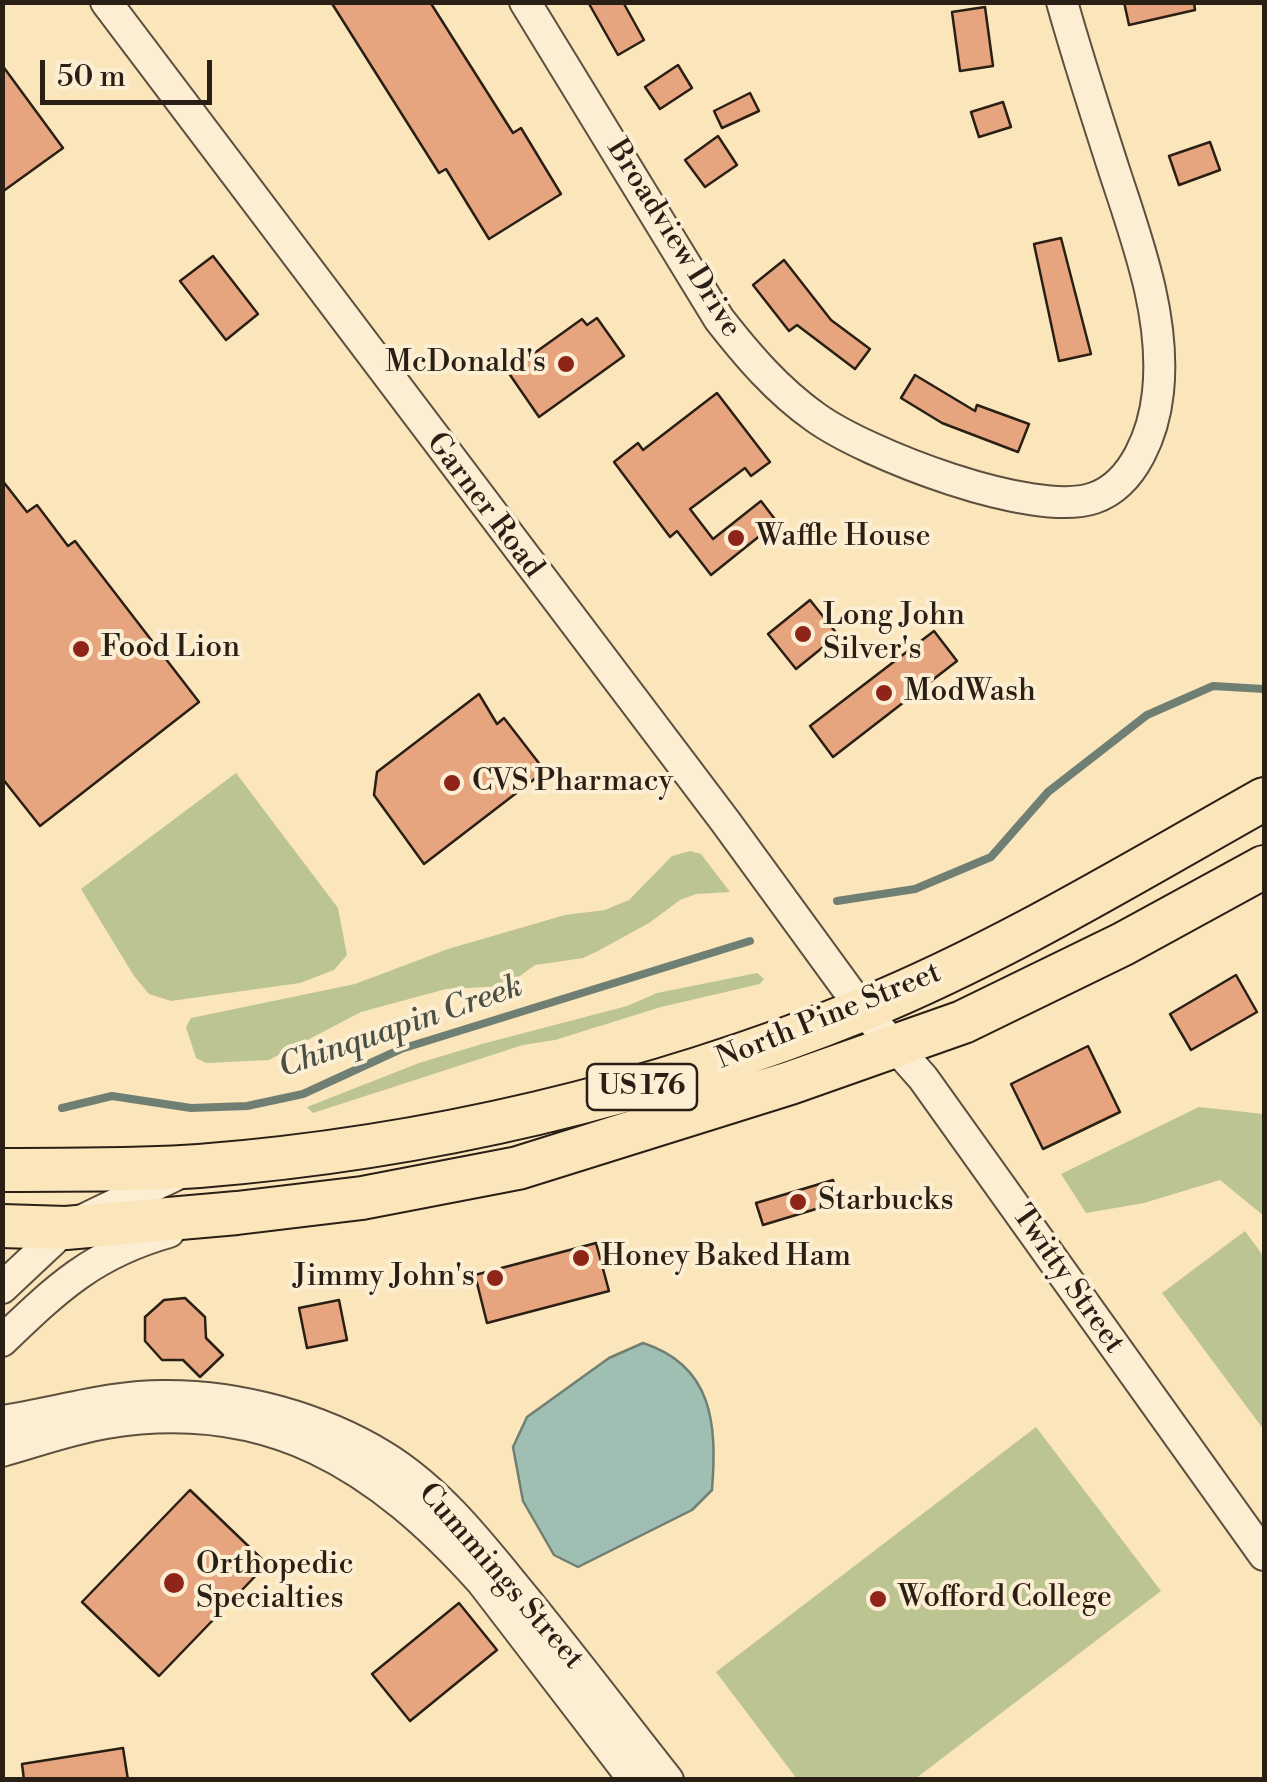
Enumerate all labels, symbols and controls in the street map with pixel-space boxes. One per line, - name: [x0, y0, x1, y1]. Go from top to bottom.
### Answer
- scale bar: [45, 40, 218, 102]
- text: 50 m: [57, 58, 126, 96]
- street label: Broadview Drive: [598, 134, 748, 344]
- place label: McDonald's: [385, 346, 546, 382]
- marker: McDonald's: [555, 353, 577, 375]
- street label: Garner Road: [418, 426, 550, 586]
- place label: Waffle House: [756, 520, 931, 556]
- marker: Waffle House: [725, 527, 747, 549]
- place label: Long John Silver's: [823, 599, 965, 670]
- marker: Long John Silver's: [792, 623, 814, 645]
- place label: Food Lion: [101, 631, 240, 667]
- marker: Food Lion: [70, 638, 92, 660]
- place label: ModWash: [904, 675, 1036, 711]
- marker: ModWash: [873, 682, 895, 704]
- place label: CVS Pharmacy: [472, 765, 673, 801]
- marker: CVS Pharmacy: [441, 772, 463, 794]
- street label: North Pine Street: [712, 956, 946, 1078]
- water label: Chinquapin Creek: [274, 968, 528, 1088]
- road number: US 176: [587, 1064, 697, 1110]
- place label: Starbucks: [818, 1184, 954, 1220]
- marker: Starbucks: [787, 1191, 809, 1213]
- street label: Twitty Street: [1003, 1199, 1131, 1361]
- place label: Honey Baked Ham: [601, 1240, 851, 1276]
- marker: Honey Baked Ham: [570, 1247, 592, 1269]
- place label: Jimmy John's: [293, 1260, 475, 1296]
- marker: Jimmy John's: [484, 1267, 506, 1289]
- street label: Cummings Street: [410, 1477, 590, 1677]
- place label: Orthopedic Specialties: [196, 1548, 354, 1618]
- marker: Orthopedic Specialties: [161, 1570, 187, 1596]
- place label: Wofford College: [898, 1581, 1112, 1617]
- marker: Wofford College: [867, 1588, 889, 1610]

